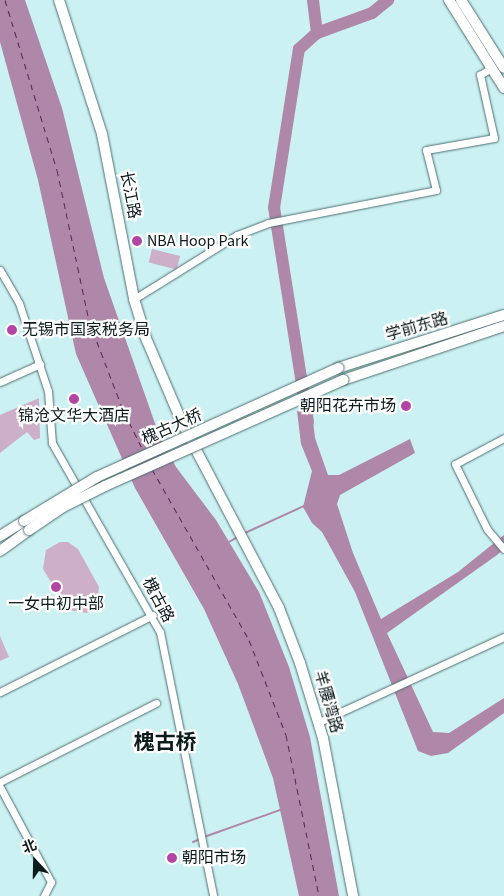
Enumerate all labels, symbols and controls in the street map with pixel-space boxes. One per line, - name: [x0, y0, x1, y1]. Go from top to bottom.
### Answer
- street label: 长江路: [116, 170, 144, 220]
- place label: NBA Hoop Park: [147, 231, 248, 251]
- marker: NBA Hoop Park: [131, 235, 143, 247]
- street label: 学前东路: [384, 309, 450, 345]
- place label: 无锡市国家税务局: [22, 320, 150, 340]
- marker: 无锡市国家税务局: [6, 324, 18, 336]
- marker: 锦沧文华大酒店: [68, 393, 80, 405]
- place label: 朝阳花卉市场: [300, 396, 396, 416]
- marker: 朝阳花卉市场: [400, 400, 412, 412]
- street label: 槐古大桥: [139, 405, 205, 449]
- place label: 锦沧文华大酒店: [18, 406, 130, 426]
- street label: 槐古路: [138, 574, 178, 626]
- marker: 一女中初中部: [50, 581, 62, 593]
- place label: 一女中初中部: [8, 594, 104, 614]
- street label: 羊腰湾路: [310, 669, 346, 735]
- district label: 槐古桥: [134, 729, 196, 755]
- text: 北: [20, 835, 40, 859]
- north arrow: [10, 836, 60, 886]
- place label: 朝阳市场: [182, 848, 246, 868]
- marker: 朝阳市场: [166, 852, 178, 864]

